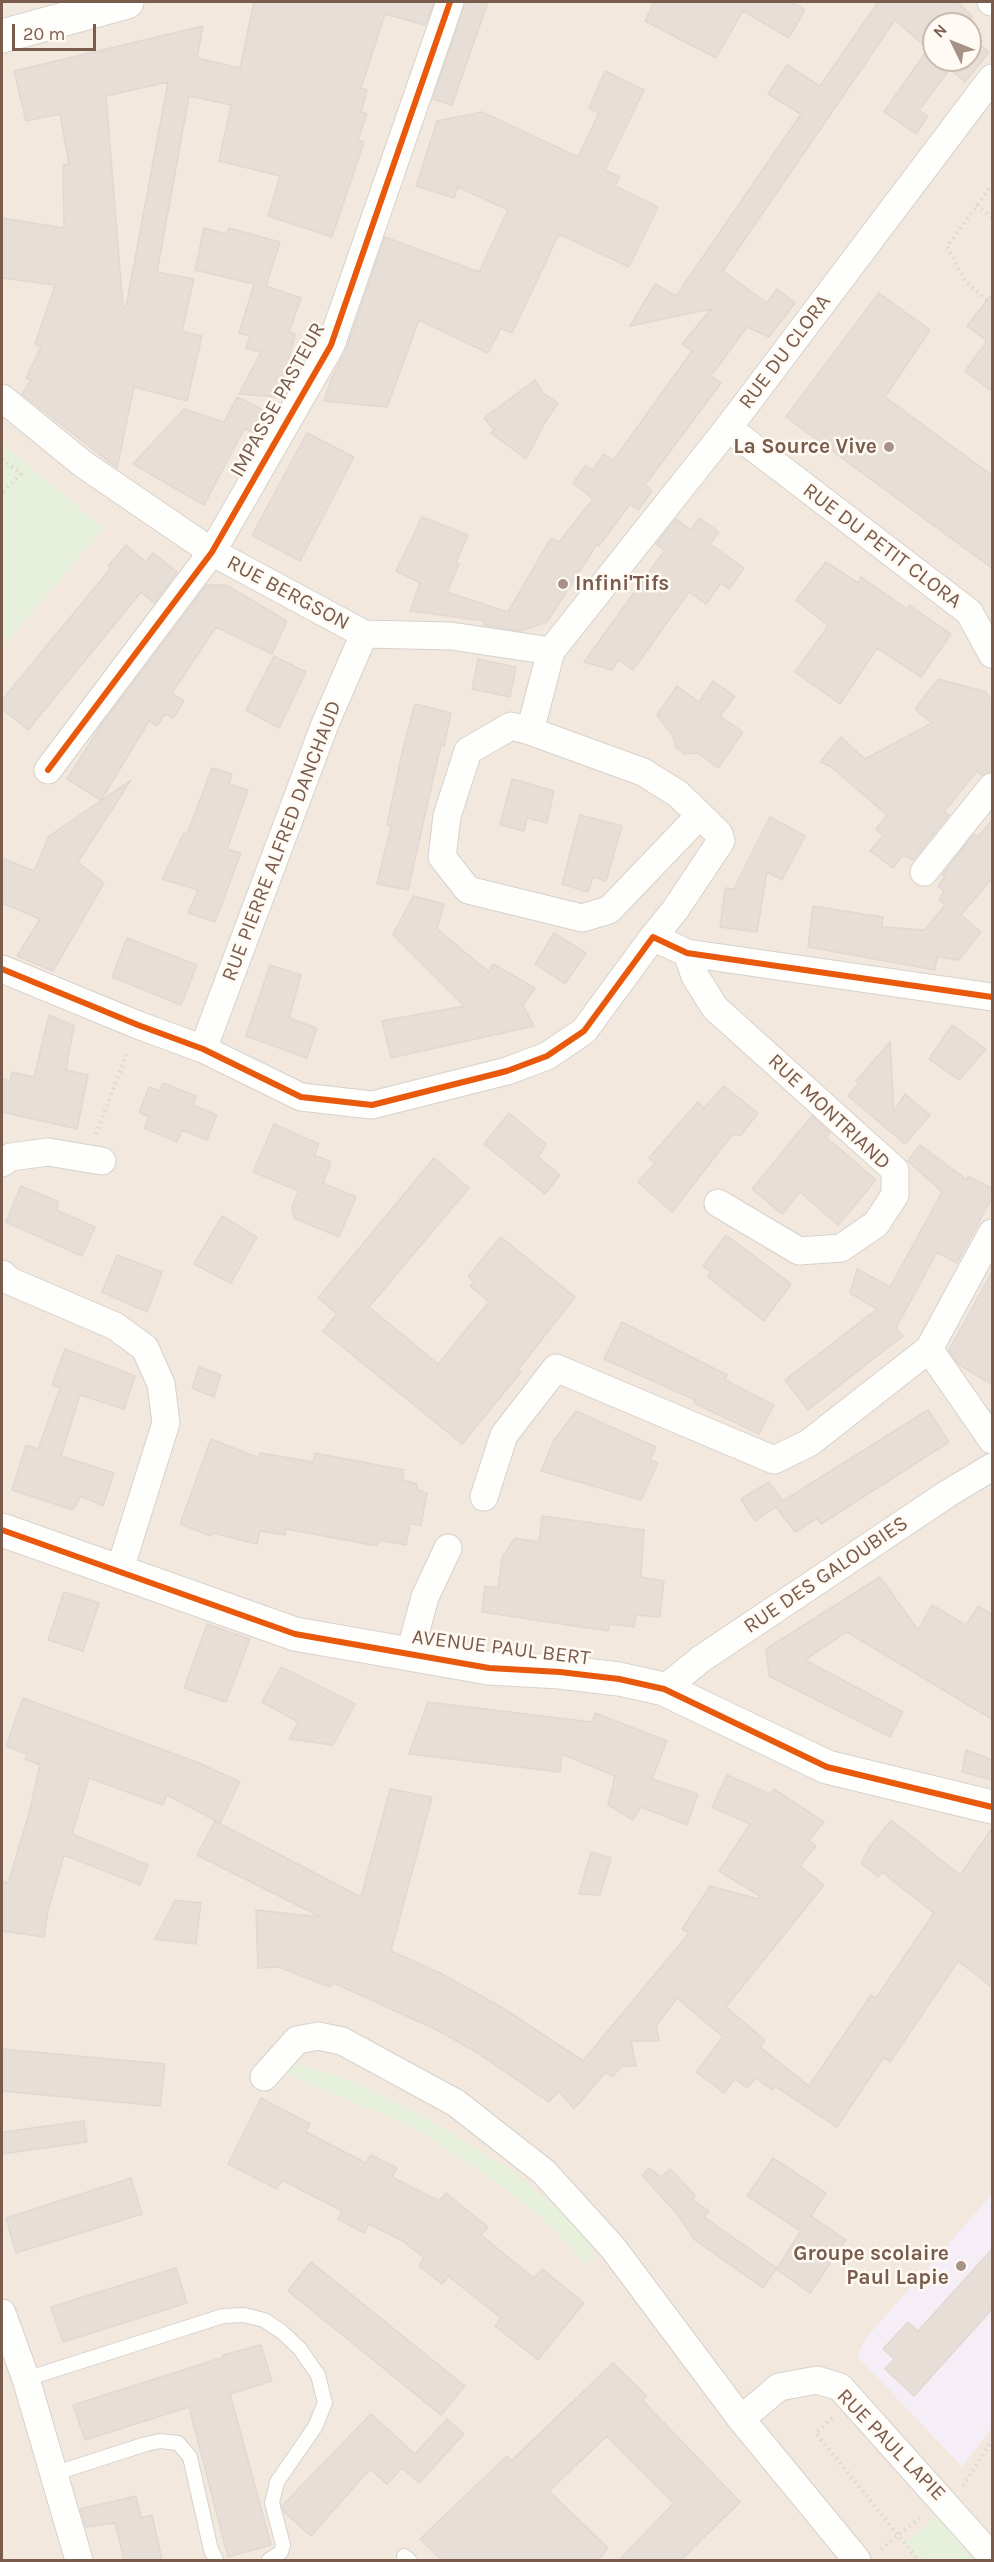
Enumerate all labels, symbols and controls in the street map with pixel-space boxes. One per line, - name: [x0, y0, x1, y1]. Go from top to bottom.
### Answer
- scale bar: [15, 12, 99, 50]
- north arrow: [922, 12, 982, 72]
- text: N: [929, 20, 951, 41]
- text: 20 m: [23, 23, 65, 45]
- street label: RUE DU CLORA: [734, 290, 836, 414]
- street label: IMPASSE PASTEUR: [225, 318, 331, 482]
- place label: La Source Vive: [733, 434, 877, 460]
- marker: La Source Vive: [882, 440, 896, 454]
- street label: RUE DU PETIT CLORA: [798, 478, 966, 614]
- street label: RUE BERGSON: [222, 550, 354, 636]
- place label: Infini'Tifs: [575, 571, 669, 597]
- marker: Infini'Tifs: [556, 577, 570, 591]
- street label: RUE PIERRE ALFRED DANCHAUD: [217, 697, 347, 985]
- street label: RUE MONTRIAND: [762, 1049, 896, 1175]
- street label: RUE DES GALOUBIES: [739, 1511, 913, 1639]
- street label: AVENUE PAUL BERT: [410, 1625, 592, 1671]
- place label: Groupe scolaire Paul Lapie: [793, 2241, 949, 2291]
- marker: Groupe scolaire Paul Lapie: [954, 2259, 968, 2273]
- street label: RUE PAUL LAPIE: [831, 2384, 951, 2506]

